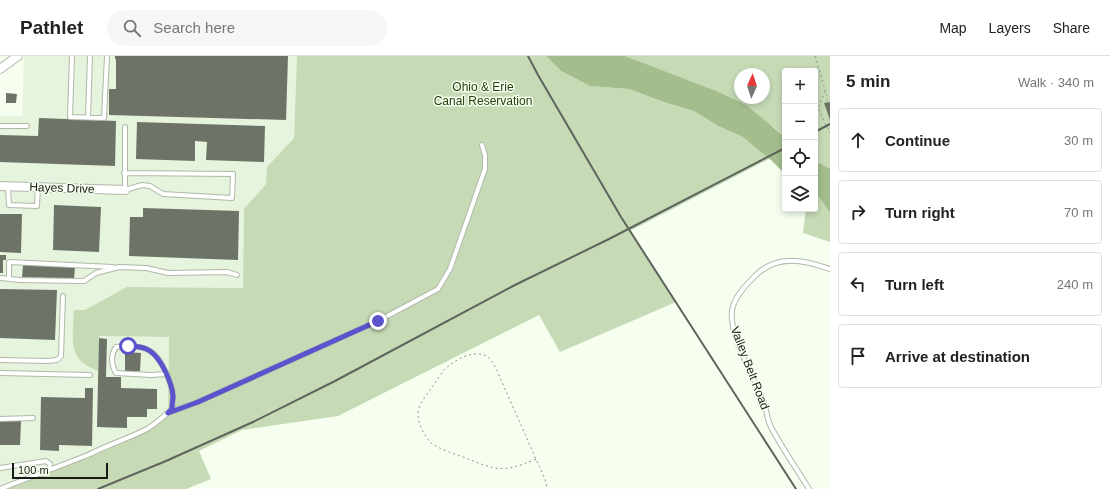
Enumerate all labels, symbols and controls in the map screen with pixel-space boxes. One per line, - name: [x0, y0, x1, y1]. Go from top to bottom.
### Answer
- search box: [107, 10, 387, 46]
- text: Pathlet: [20, 17, 83, 38]
- icon: search: [121, 17, 143, 39]
- text: Search here: [153, 19, 235, 36]
- text: Map: [939, 20, 967, 36]
- text: Layers: [989, 20, 1031, 36]
- text: Share: [1053, 20, 1090, 36]
- north arrow: [734, 68, 770, 104]
- map controls: [782, 68, 818, 212]
- button: +: [782, 68, 818, 104]
- text: 5 min: [846, 72, 890, 91]
- text: Walk · 340 m: [1018, 75, 1094, 90]
- park label: Ohio & Erie Canal Reservation: [434, 80, 532, 108]
- button: −: [782, 104, 818, 140]
- icon: ahead: [847, 129, 869, 151]
- text: Continue: [885, 132, 950, 149]
- text: 30 m: [1064, 133, 1093, 148]
- button: locate: [782, 140, 818, 176]
- button: layers: [782, 176, 818, 212]
- street label: Hayes Drive: [29, 180, 95, 196]
- icon: right: [847, 201, 869, 223]
- text: Turn right: [885, 204, 955, 221]
- text: 70 m: [1064, 205, 1093, 220]
- icon: left: [847, 273, 869, 295]
- text: Turn left: [885, 276, 944, 293]
- text: 240 m: [1057, 277, 1093, 292]
- route end: [369, 312, 387, 330]
- street label: Valley Belt Road: [728, 324, 772, 412]
- route start: [119, 337, 137, 355]
- icon: arrive: [847, 345, 869, 367]
- text: Arrive at destination: [885, 348, 1030, 365]
- scale bar: [12, 461, 108, 480]
- text: 100 m: [18, 464, 49, 476]

